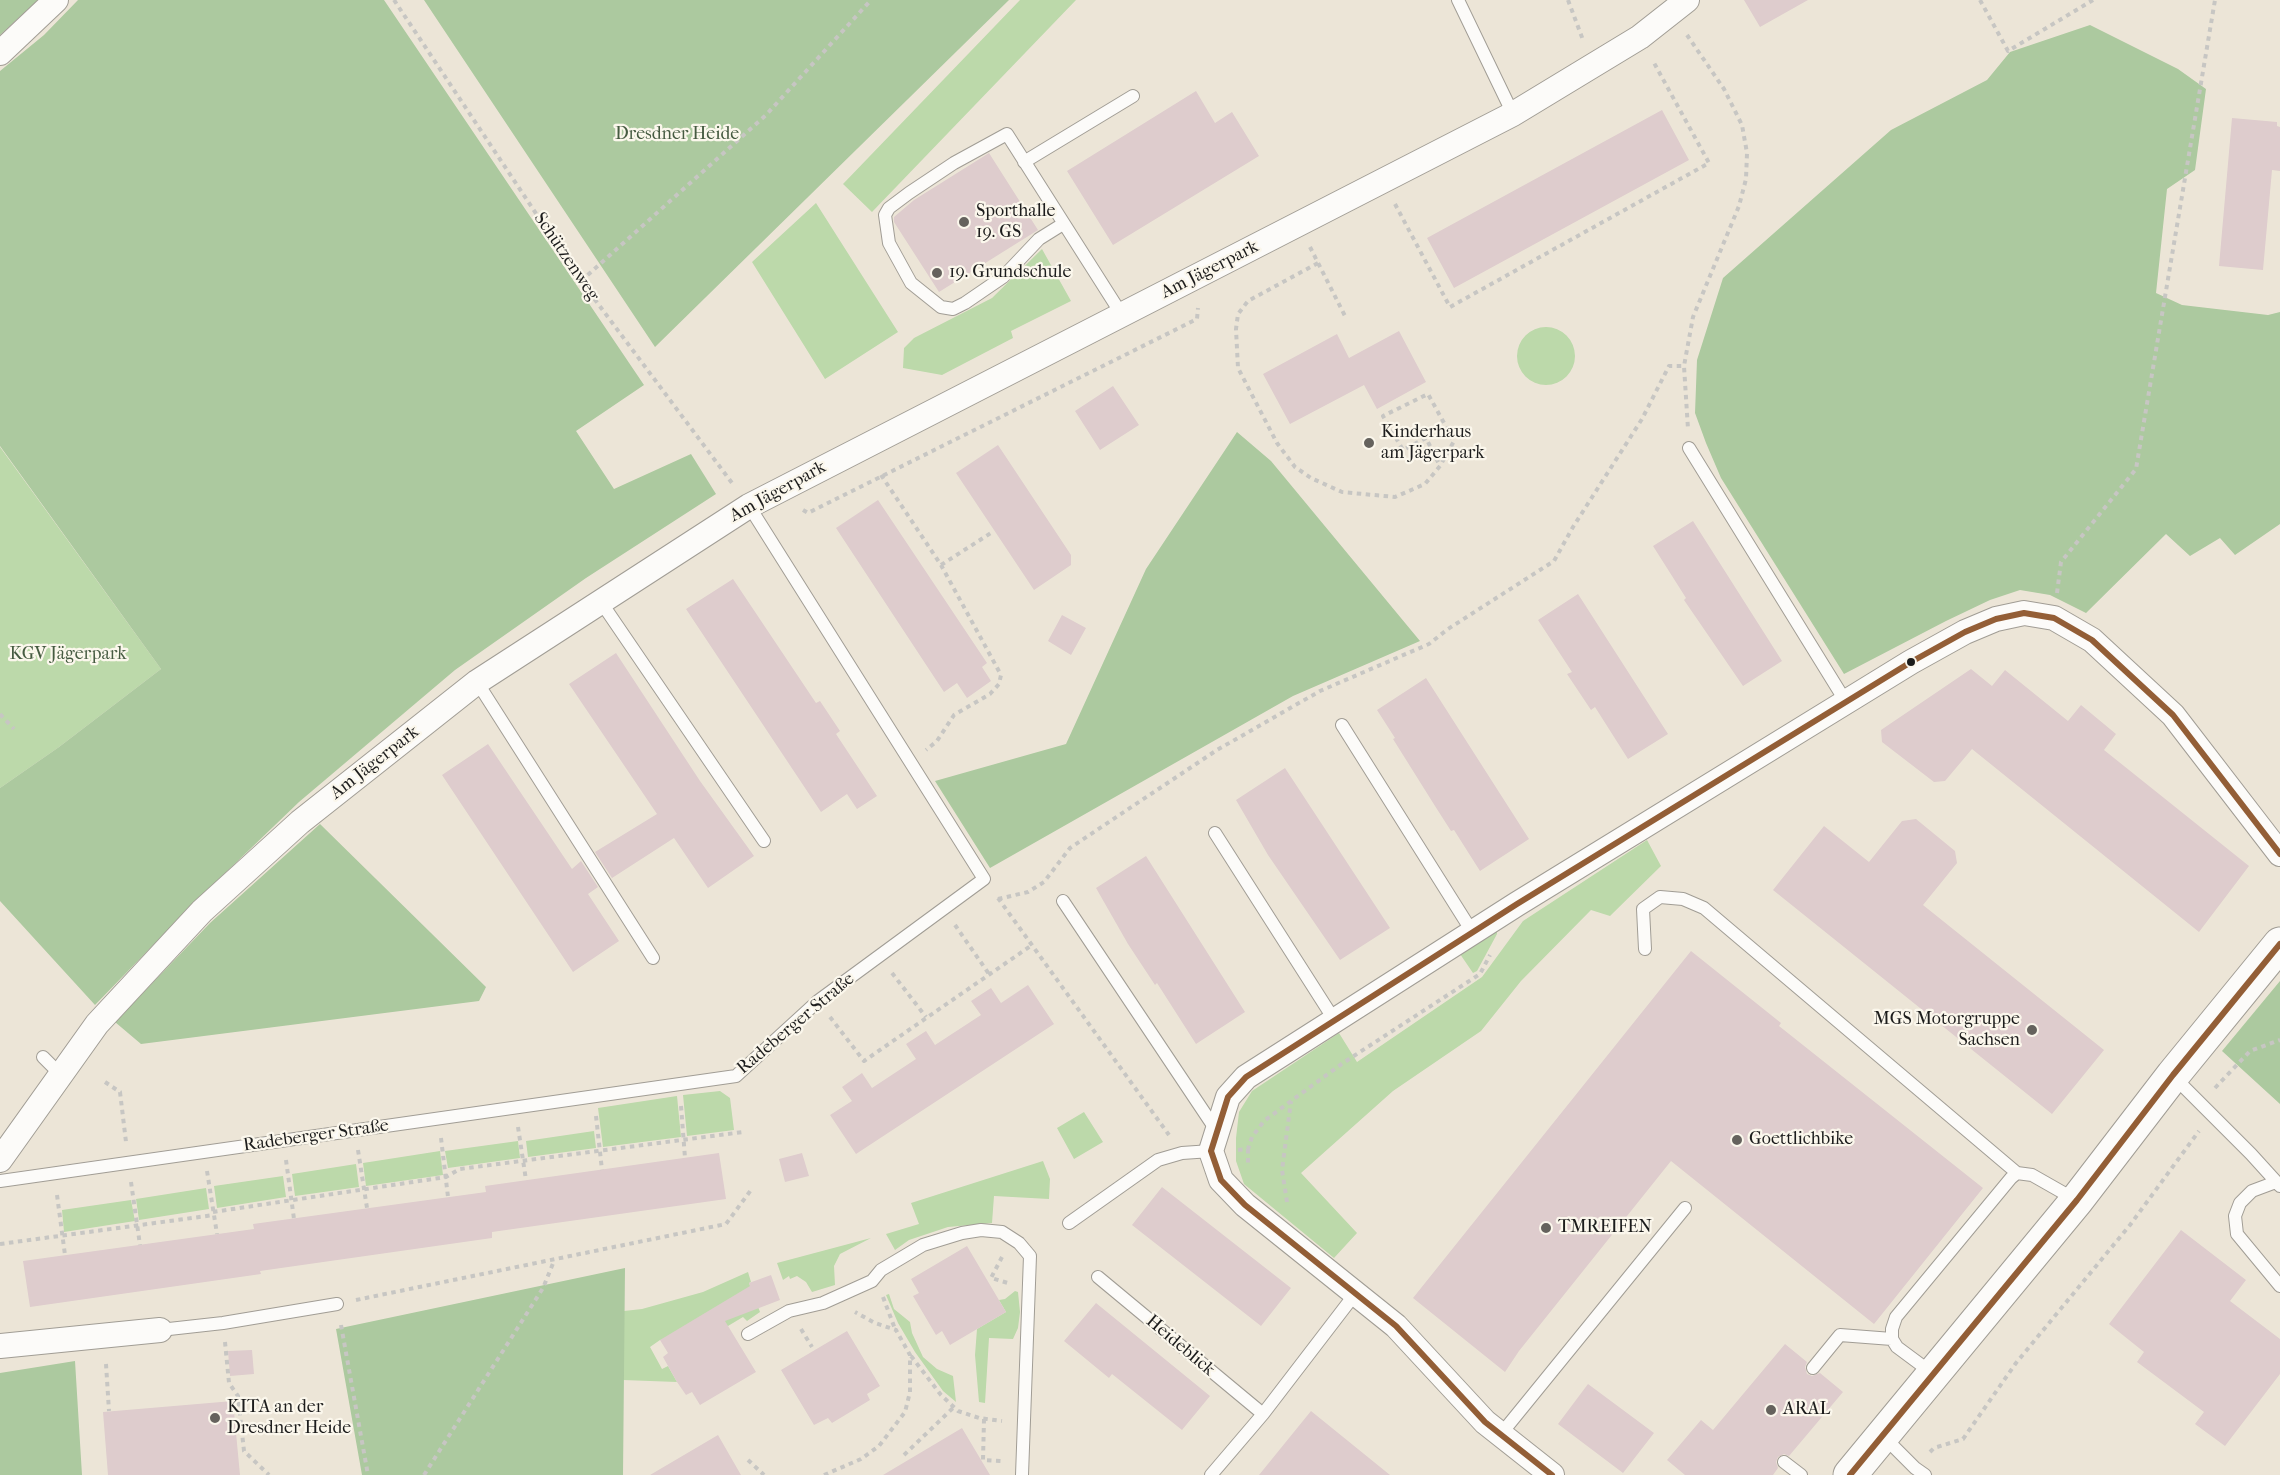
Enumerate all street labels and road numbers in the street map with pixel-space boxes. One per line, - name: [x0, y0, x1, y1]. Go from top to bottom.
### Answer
- street label: Schützenweg: [529, 209, 603, 305]
- street label: Am Jägerpark: [1157, 236, 1263, 304]
- street label: Am Jägerpark: [726, 457, 830, 527]
- street label: Am Jägerpark: [326, 722, 424, 804]
- street label: Radeberger Straße: [733, 969, 859, 1079]
- street label: Radeberger Straße: [242, 1115, 390, 1157]
- street label: Heideblick: [1141, 1311, 1219, 1381]

